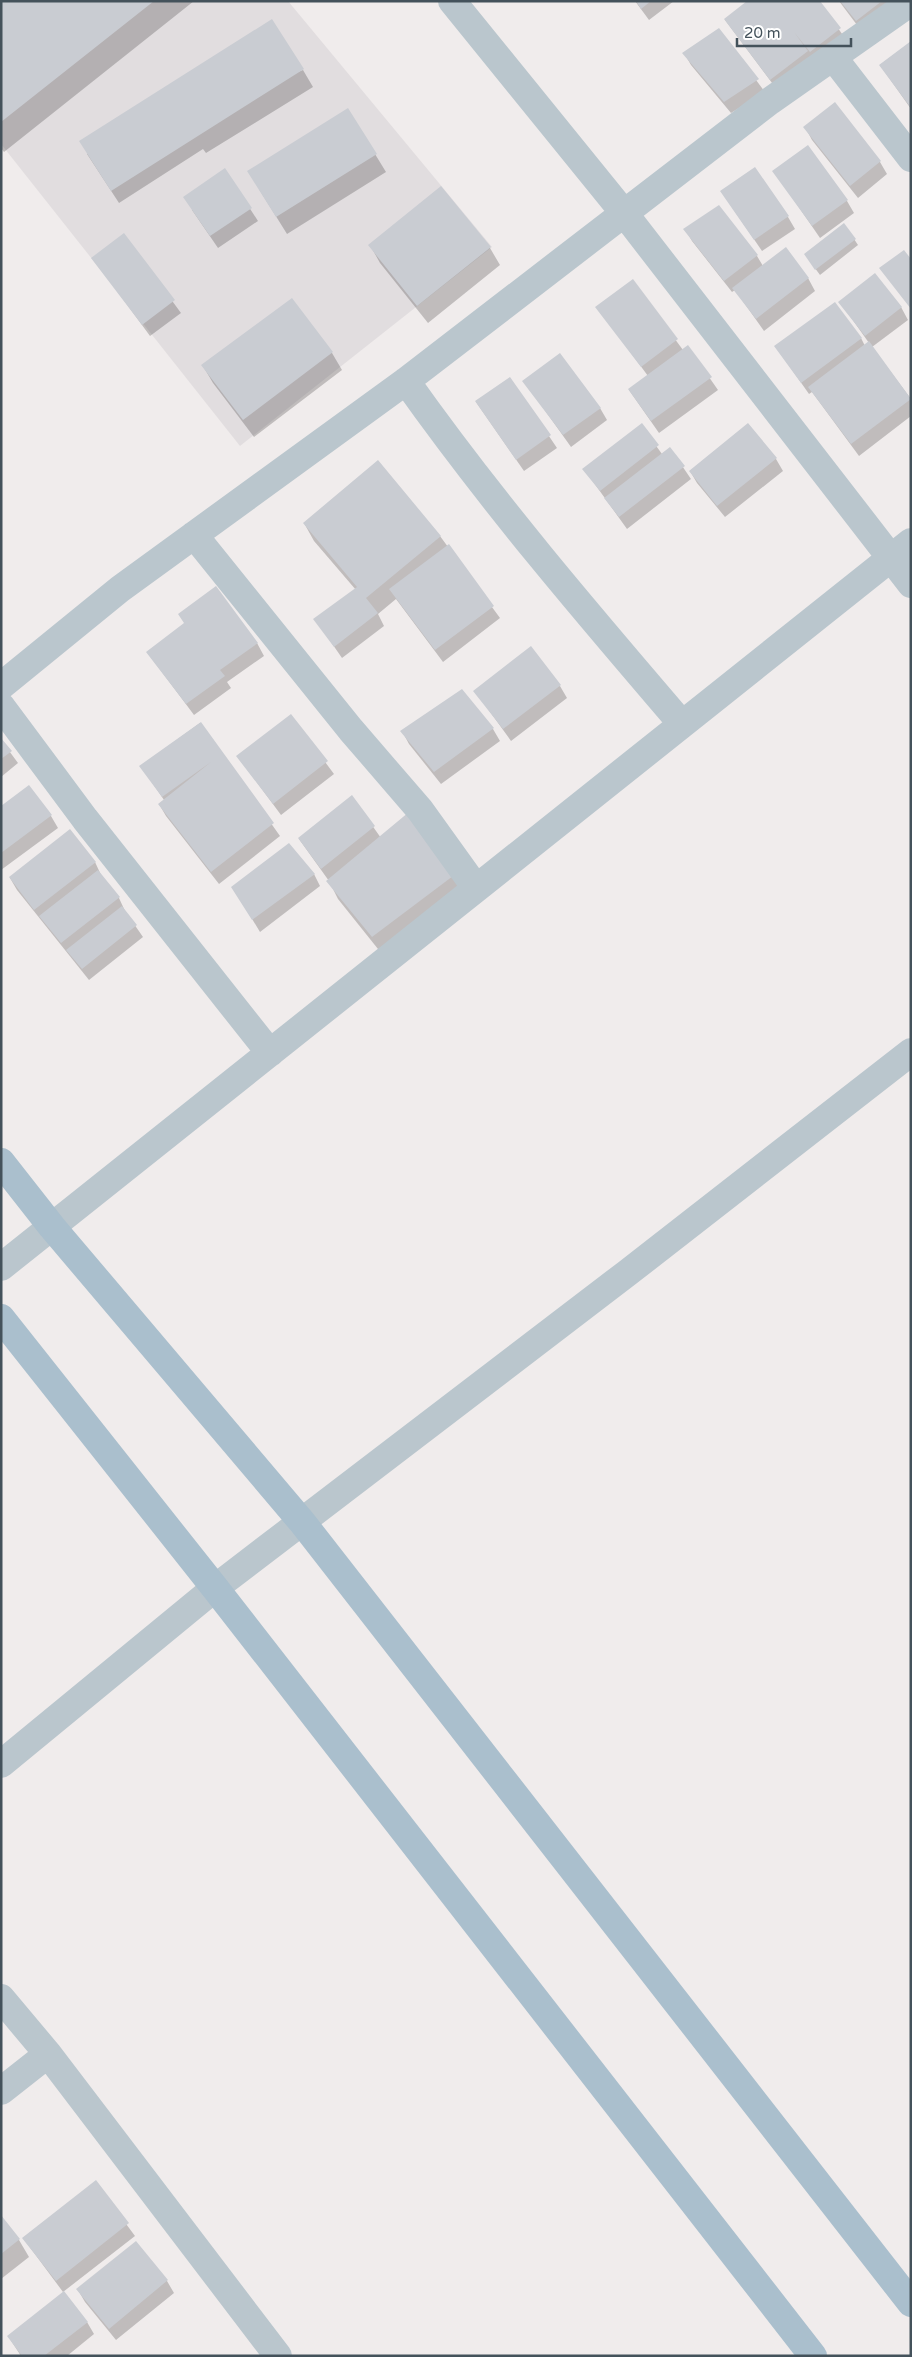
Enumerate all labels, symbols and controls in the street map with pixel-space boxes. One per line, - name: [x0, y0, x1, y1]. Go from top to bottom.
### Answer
- scale bar: [737, 15, 851, 47]
- text: 20 m: [744, 24, 781, 42]

